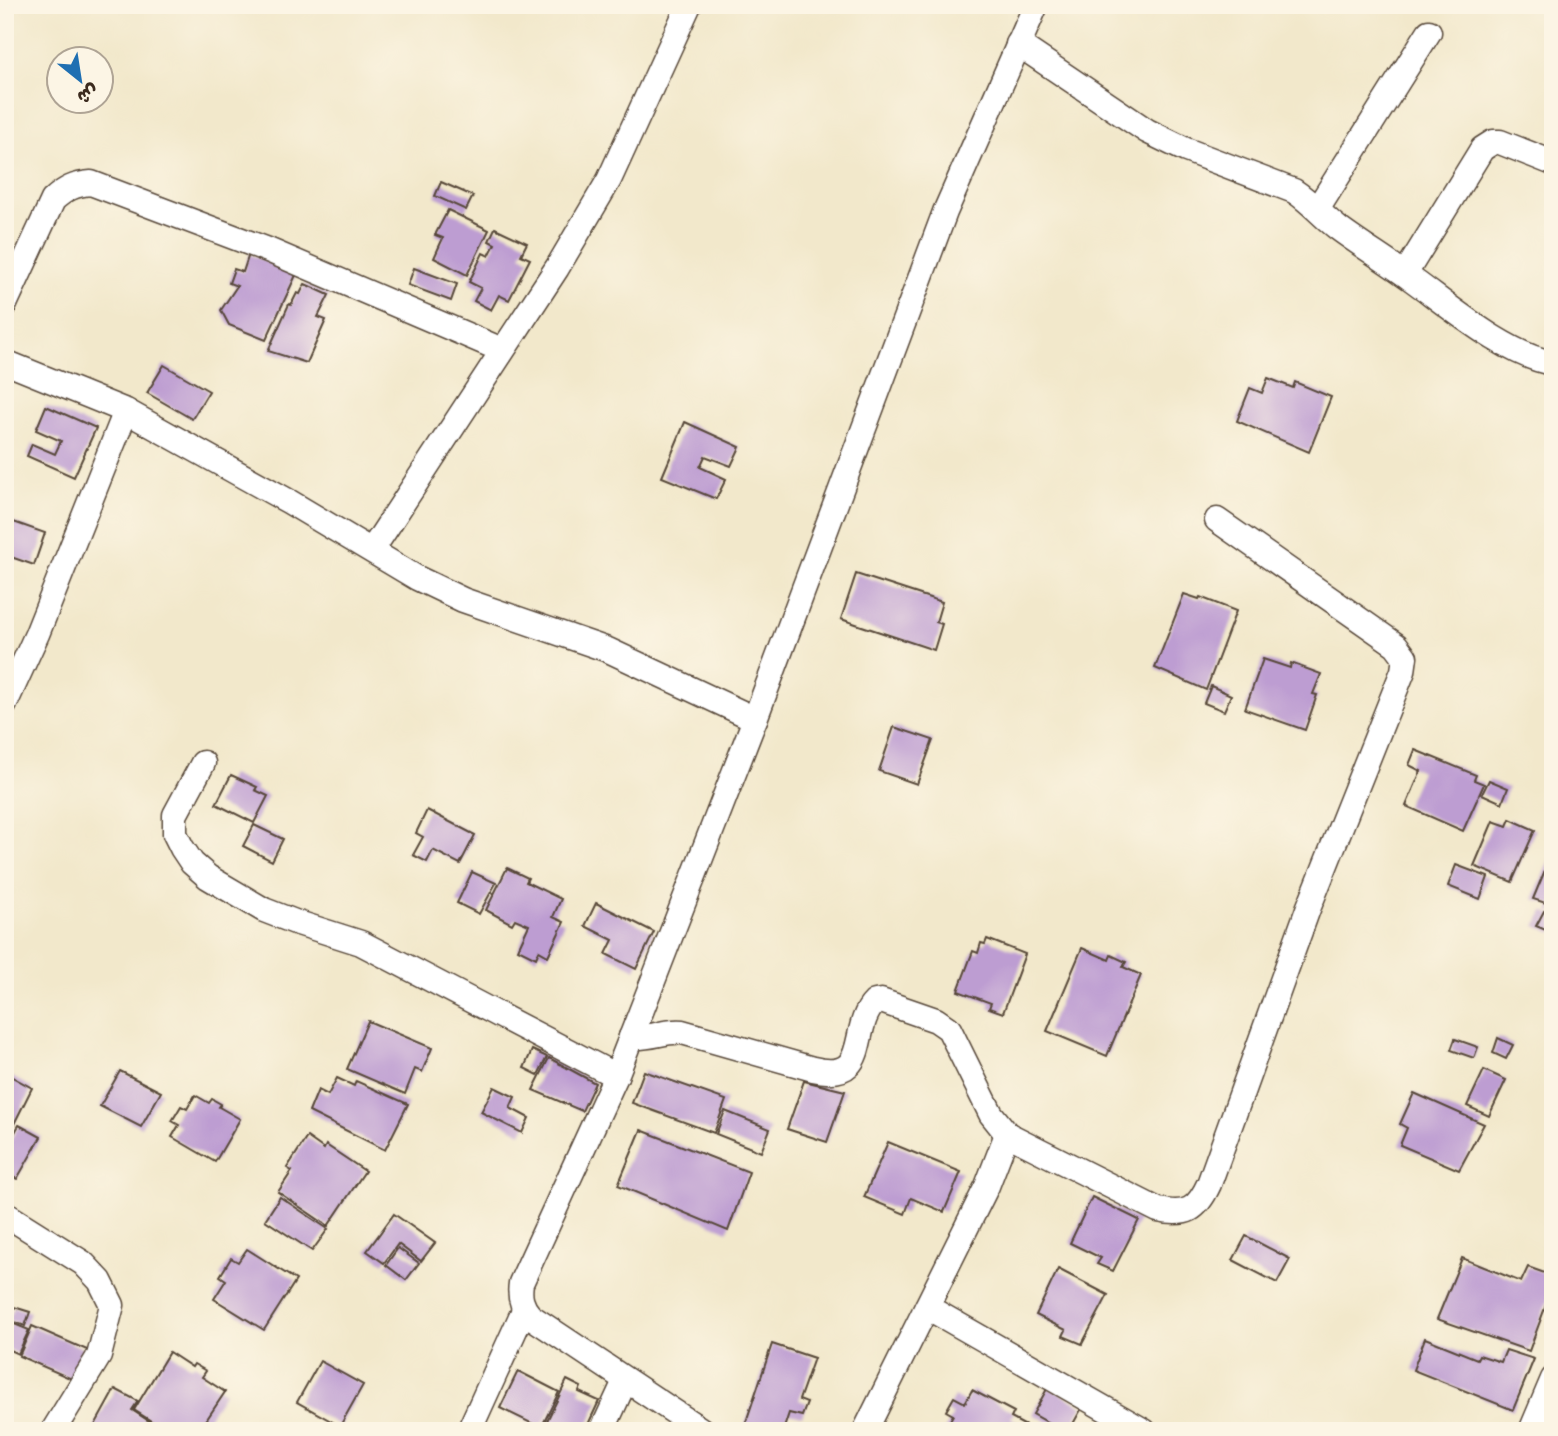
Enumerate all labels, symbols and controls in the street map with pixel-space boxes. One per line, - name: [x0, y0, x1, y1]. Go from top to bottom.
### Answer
- north arrow: [46, 46, 116, 116]
- text: ش: [71, 75, 103, 109]

